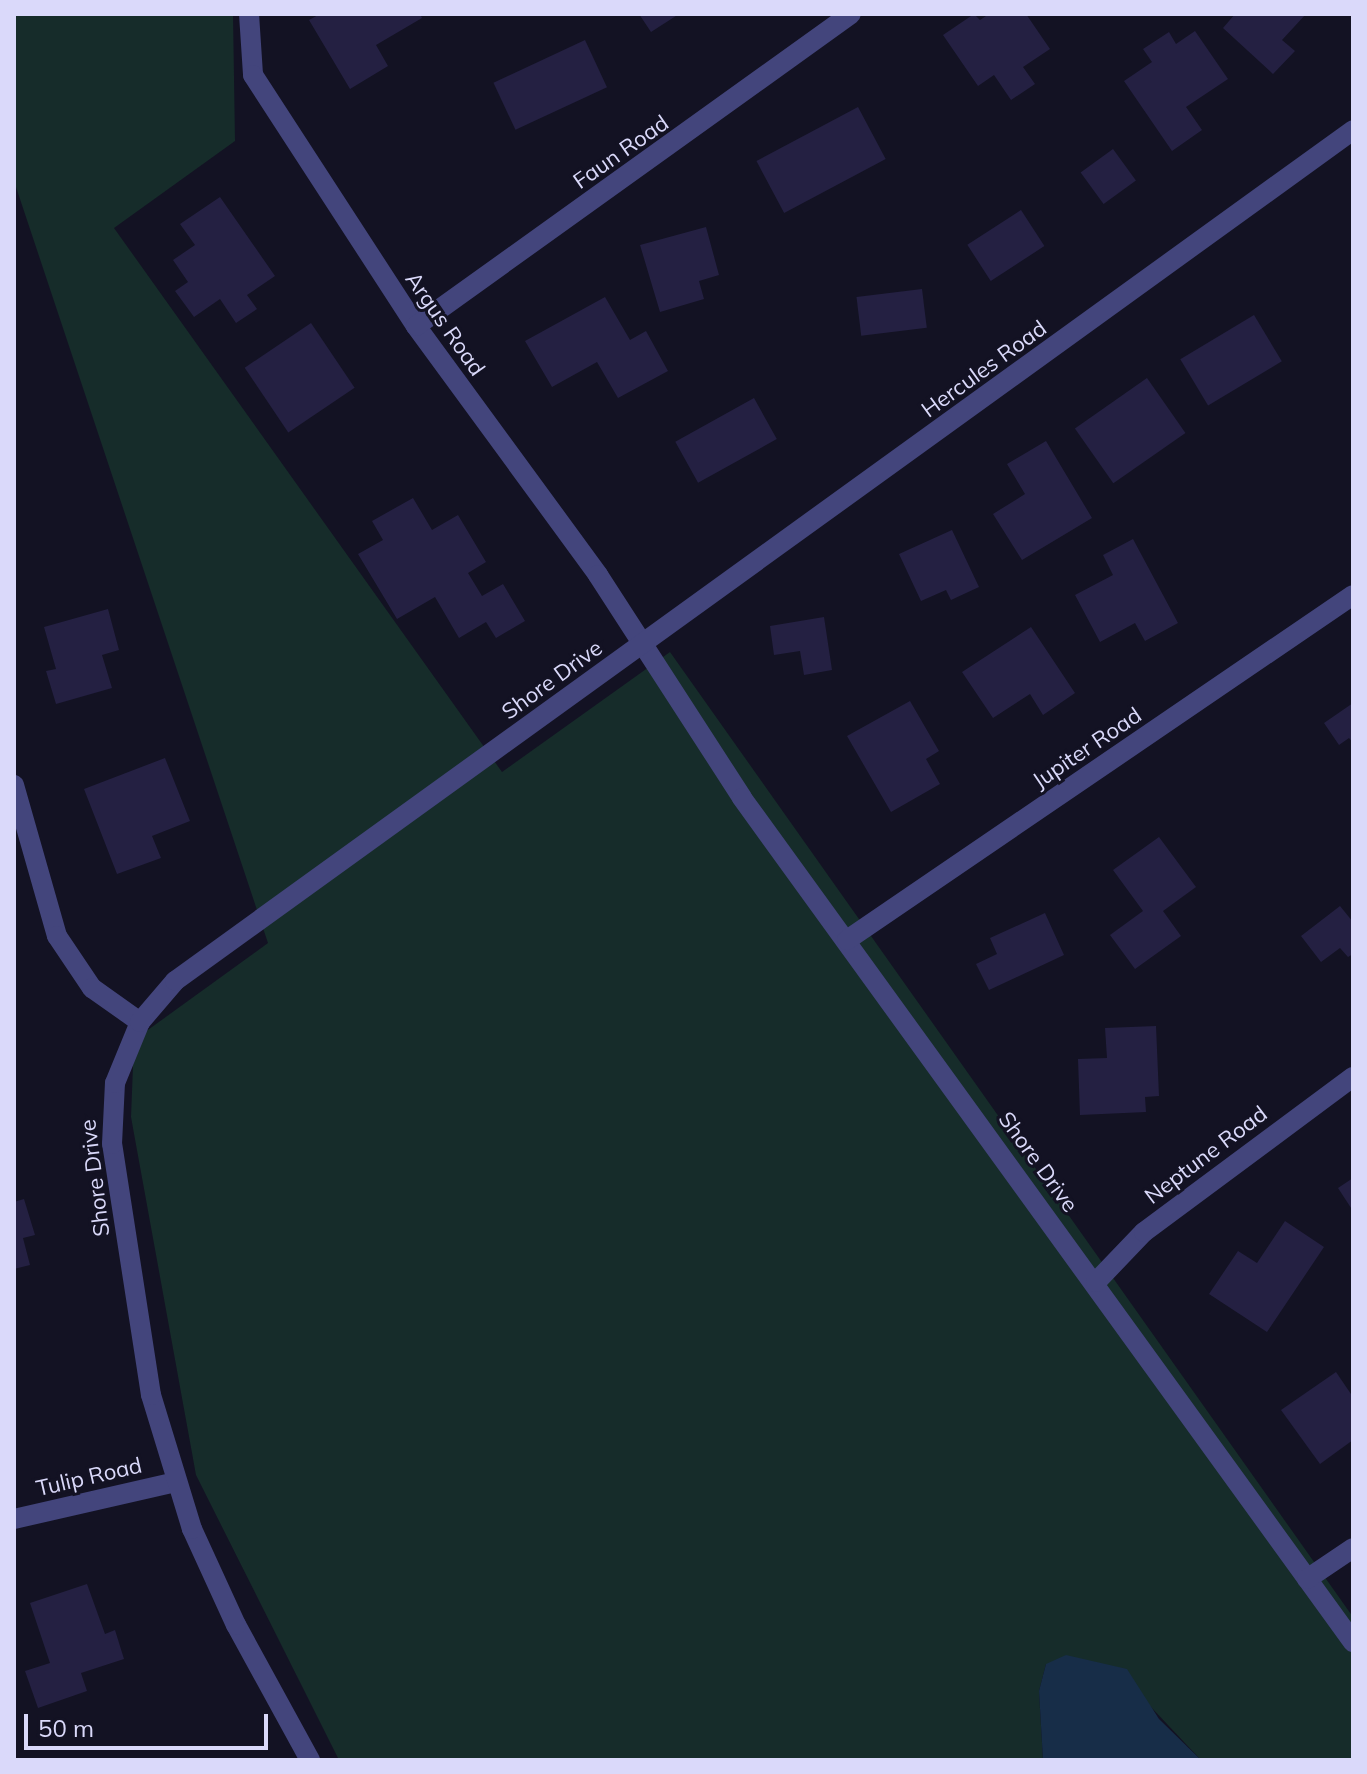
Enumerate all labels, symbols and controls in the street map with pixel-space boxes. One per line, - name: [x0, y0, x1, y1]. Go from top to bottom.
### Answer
- street label: Faun Road: [568, 110, 674, 194]
- street label: Argus Road: [400, 267, 490, 381]
- street label: Hercules Road: [916, 315, 1052, 423]
- street label: Shore Drive: [497, 635, 607, 725]
- street label: Jupiter Road: [1028, 702, 1146, 794]
- street label: Neptune Road: [1140, 1100, 1272, 1210]
- street label: Shore Drive: [993, 1107, 1083, 1217]
- street label: Shore Drive: [75, 1118, 115, 1238]
- street label: Tulip Road: [34, 1452, 144, 1502]
- scale bar: [28, 1698, 272, 1748]
- text: 50 m: [38, 1713, 94, 1743]

